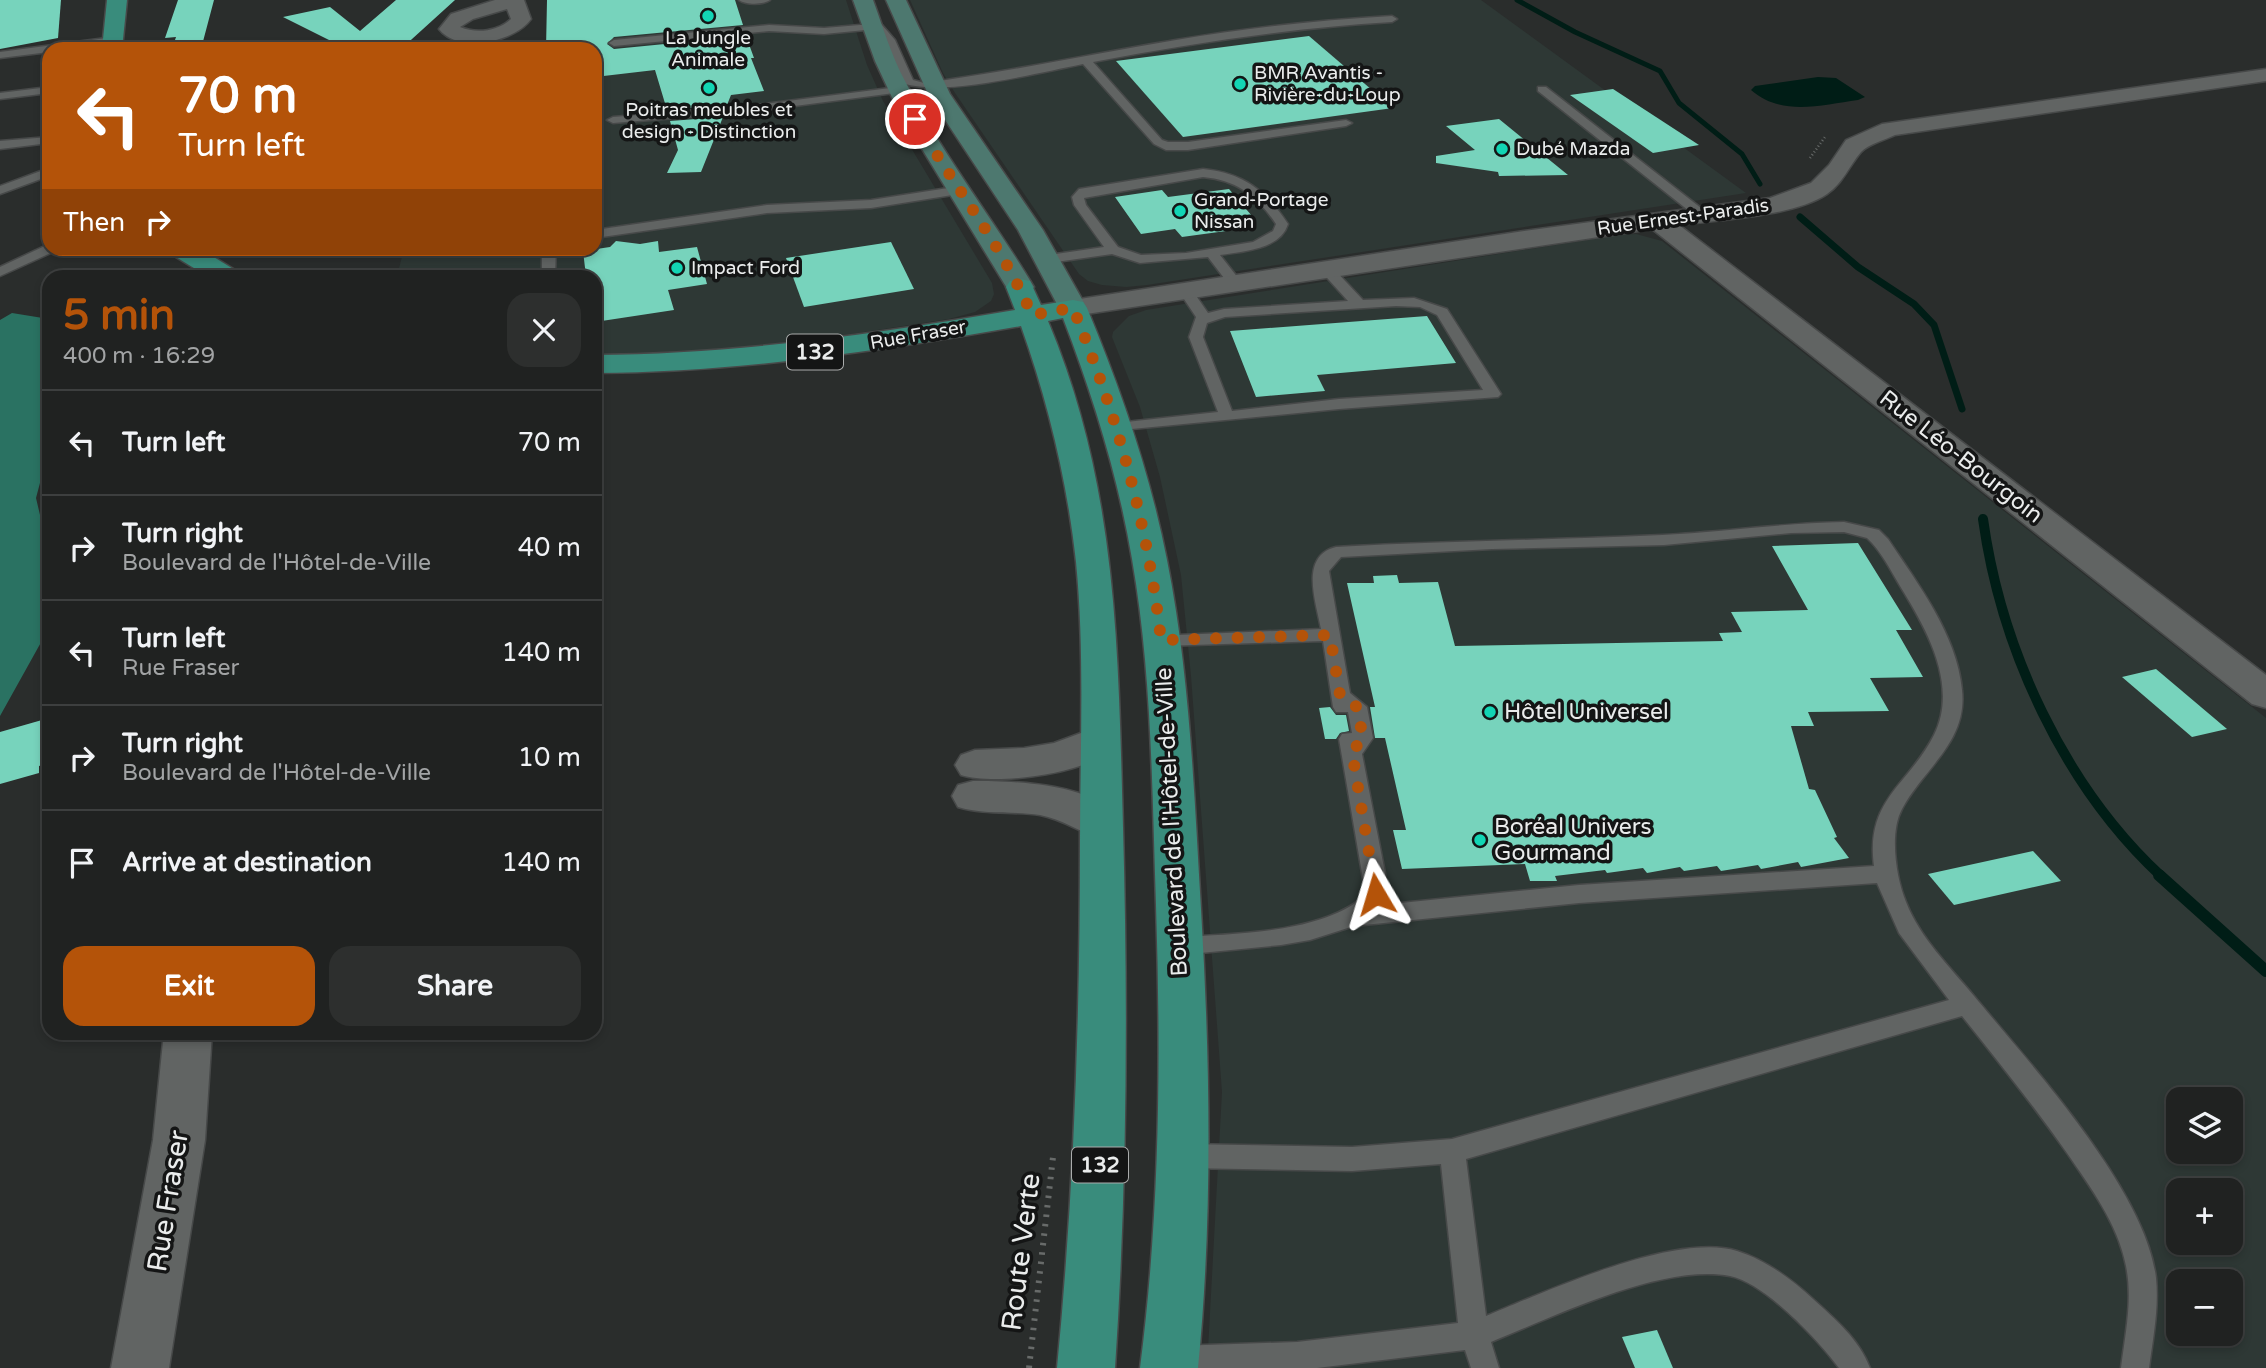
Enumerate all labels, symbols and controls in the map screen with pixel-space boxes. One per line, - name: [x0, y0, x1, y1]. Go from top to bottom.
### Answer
- marker: La Jungle Animale: [700, 8, 716, 24]
- place label: La Jungle Animale: [665, 27, 751, 71]
- place label: BMR Avantis - Rivière-du-Loup: [1254, 62, 1401, 106]
- text: 70 m: [178, 67, 297, 126]
- icon: left: [63, 70, 154, 161]
- marker: BMR Avantis - Rivière-du-Loup: [1232, 76, 1248, 92]
- marker: Poitras meubles et design - Distinction: [701, 80, 717, 96]
- pin: [885, 89, 945, 149]
- place label: Poitras meubles et design - Distinction: [622, 99, 796, 143]
- icon: arrive: [896, 100, 934, 138]
- text: Turn left: [178, 127, 305, 165]
- place label: Dubé Mazda: [1516, 138, 1631, 160]
- marker: Dubé Mazda: [1494, 141, 1510, 157]
- place label: Grand-Portage Nissan: [1194, 189, 1329, 233]
- street label: Rue Ernest-Paradis: [1596, 194, 1770, 240]
- icon: right: [139, 203, 177, 241]
- marker: Grand-Portage Nissan: [1172, 203, 1188, 219]
- text: Then: [63, 207, 125, 238]
- place label: Impact Ford: [691, 257, 800, 279]
- marker: Impact Ford: [669, 260, 685, 276]
- text: 5 min: [63, 290, 175, 341]
- button: close: [507, 293, 581, 367]
- street label: Rue Fraser: [868, 316, 968, 354]
- road number: 132: [787, 334, 843, 370]
- text: 400 m · 16:29: [63, 342, 215, 370]
- street label: Rue Léo-Bourgoin: [1874, 385, 2048, 529]
- icon: left: [63, 424, 101, 462]
- text: Turn left: [122, 427, 225, 458]
- text: 70 m: [518, 427, 581, 458]
- text: Turn right: [122, 518, 243, 549]
- icon: right: [63, 529, 101, 567]
- text: 40 m: [518, 532, 581, 563]
- text: Boulevard de l'Hôtel-de-Ville: [122, 549, 431, 577]
- text: Turn left: [122, 623, 225, 654]
- icon: left: [63, 634, 101, 672]
- text: 140 m: [501, 637, 581, 668]
- text: Rue Fraser: [122, 654, 239, 682]
- street label: Boulevard de l'Hôtel-de-Ville: [1150, 667, 1194, 977]
- place label: Hôtel Universel: [1504, 698, 1669, 726]
- marker: Hôtel Universel: [1482, 704, 1498, 720]
- text: Turn right: [122, 728, 243, 759]
- icon: right: [63, 739, 101, 777]
- text: 10 m: [518, 742, 581, 773]
- text: Boulevard de l'Hôtel-de-Ville: [122, 759, 431, 787]
- place label: Boréal Univers Gourmand: [1494, 813, 1652, 867]
- marker: Boréal Univers Gourmand: [1472, 832, 1488, 848]
- icon: arrive: [63, 844, 101, 882]
- text: Arrive at destination: [122, 847, 372, 878]
- text: 140 m: [501, 847, 581, 878]
- position arrow: [1339, 857, 1413, 931]
- button: Exit: [63, 946, 315, 1026]
- button: Share: [329, 946, 581, 1026]
- map controls: [2166, 1087, 2243, 1346]
- button: layers: [2166, 1087, 2243, 1164]
- street label: Rue Fraser: [140, 1128, 196, 1274]
- road number: 132: [1072, 1148, 1128, 1182]
- street label: Route Verte: [994, 1171, 1048, 1333]
- button: +: [2166, 1178, 2243, 1255]
- button: −: [2166, 1269, 2243, 1346]

